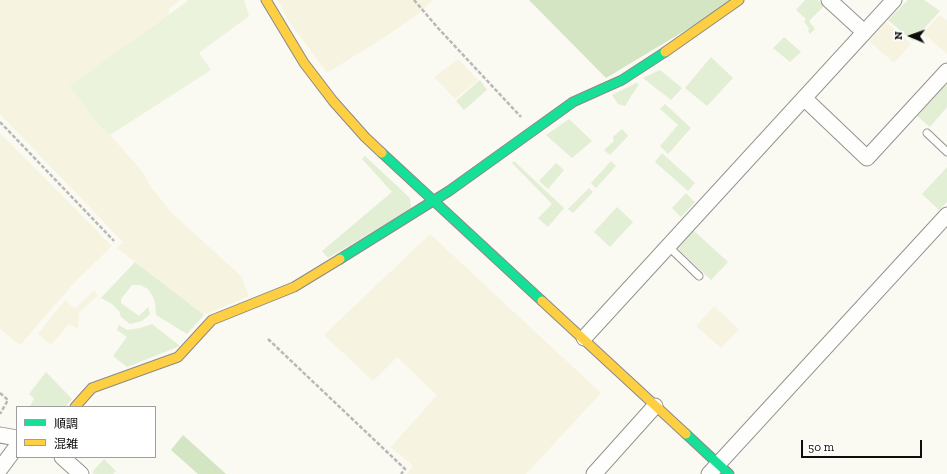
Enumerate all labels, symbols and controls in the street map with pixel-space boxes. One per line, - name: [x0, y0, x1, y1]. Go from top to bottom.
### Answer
- north arrow: [891, 16, 931, 56]
- text: N: [892, 31, 905, 40]
- legend: [16, 406, 156, 458]
- text: 順調: [54, 417, 78, 431]
- scale bar: [803, 432, 924, 458]
- text: 混雑: [54, 437, 78, 451]
- text: 50 m: [808, 440, 834, 454]

